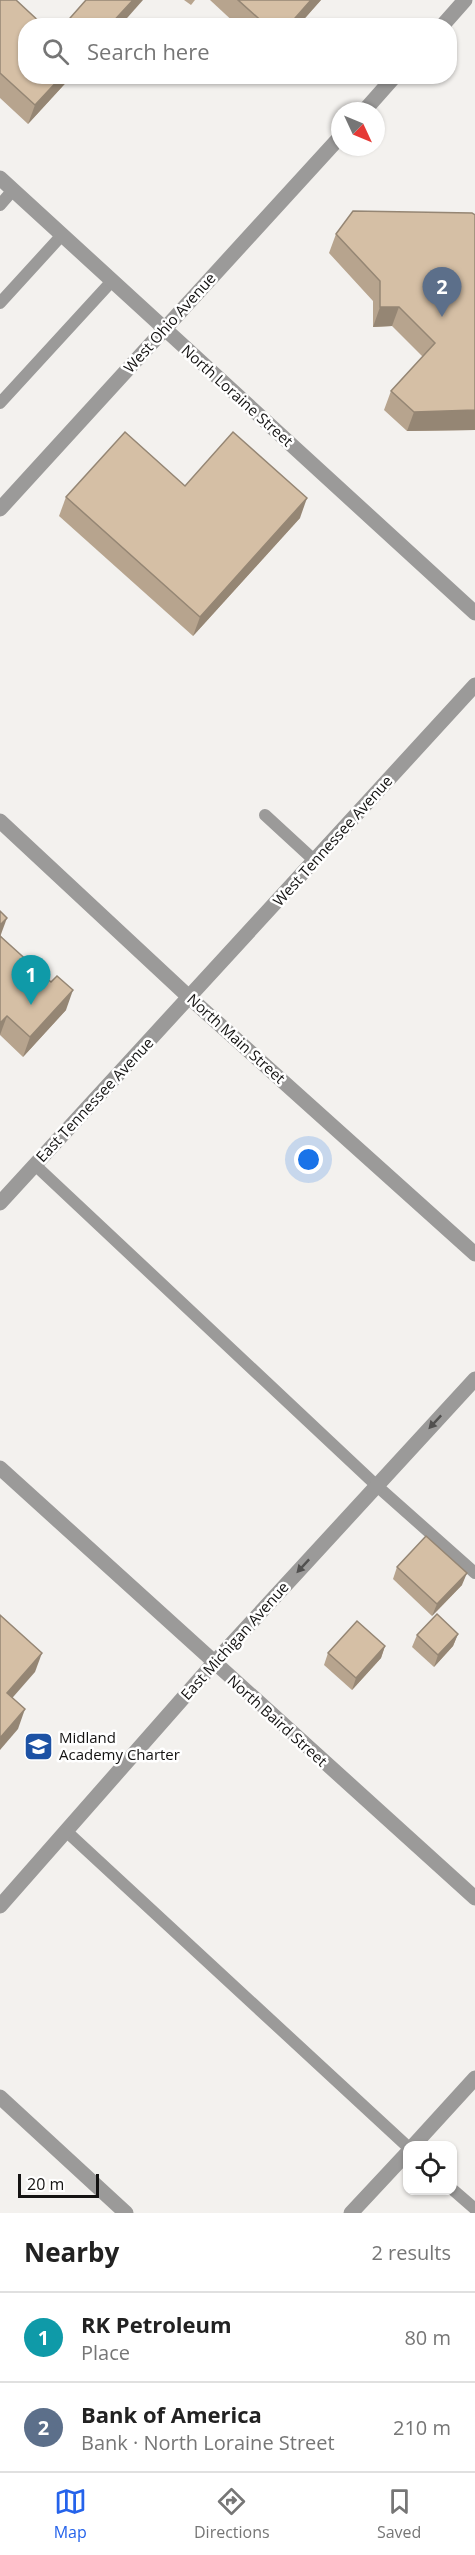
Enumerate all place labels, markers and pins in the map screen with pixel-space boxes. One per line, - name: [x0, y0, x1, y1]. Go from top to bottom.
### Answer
- pin: 2: [422, 268, 462, 317]
- pin: 1: [12, 956, 51, 1005]
- place label: Midland Academy Charter: [59, 1727, 180, 1764]
- school or university icon: Midland Academy Charter: [22, 1731, 54, 1763]

